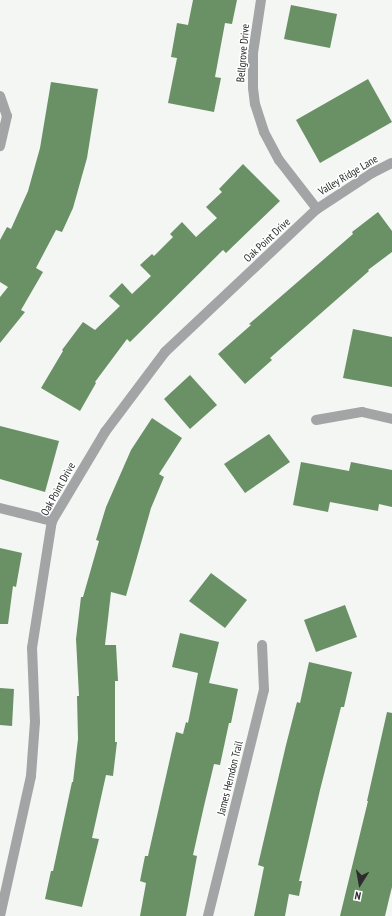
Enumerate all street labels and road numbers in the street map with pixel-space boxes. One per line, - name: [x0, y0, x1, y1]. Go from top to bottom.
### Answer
- street label: Bellgrove Drive: [234, 23, 252, 83]
- street label: Valley Ridge Lane: [316, 152, 380, 198]
- street label: Oak Point Drive: [241, 215, 293, 265]
- street label: Oak Point Drive: [38, 460, 78, 518]
- street label: James Herndon Trail: [214, 739, 246, 817]

